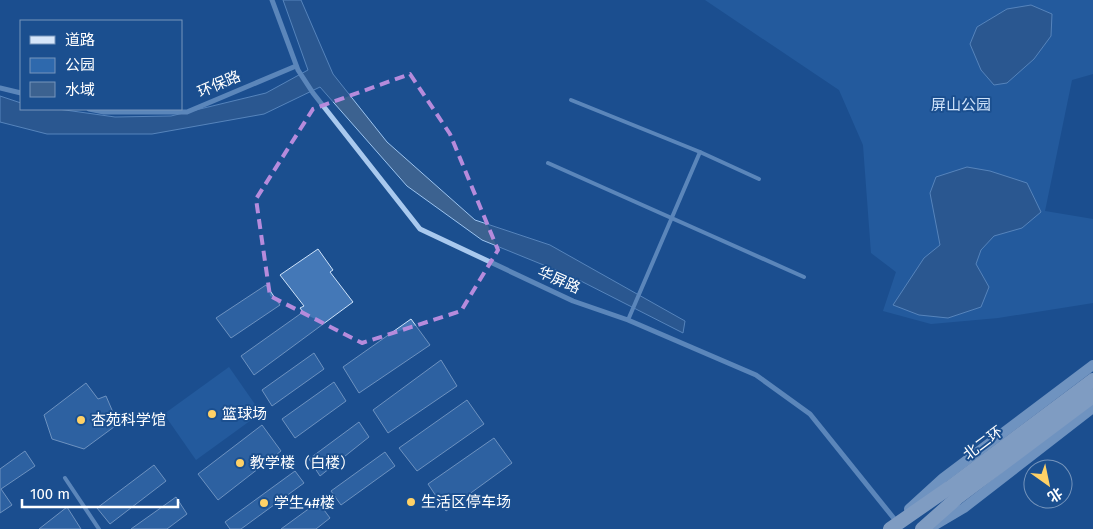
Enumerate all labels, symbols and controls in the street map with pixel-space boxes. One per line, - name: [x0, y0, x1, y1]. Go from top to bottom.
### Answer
- legend: [20, 20, 182, 110]
- text: 道路: [65, 31, 95, 49]
- text: 公园: [65, 56, 95, 74]
- street label: 环保路: [195, 67, 243, 101]
- text: 水域: [65, 81, 95, 99]
- park label: 屏山公园: [931, 96, 991, 114]
- street label: 华屏路: [535, 263, 583, 297]
- place label: 篮球场: [222, 405, 267, 423]
- marker: 篮球场: [206, 408, 218, 420]
- place label: 杏苑科学馆: [91, 411, 166, 429]
- marker: 杏苑科学馆: [75, 414, 87, 426]
- street label: 北二环: [960, 422, 1006, 464]
- place label: 教学楼（白楼）: [250, 454, 355, 472]
- marker: 教学楼（白楼）: [234, 457, 246, 469]
- north arrow: [1023, 459, 1073, 509]
- scale bar: [22, 476, 179, 508]
- text: 北: [1044, 484, 1065, 505]
- text: 100 m: [30, 485, 70, 503]
- place label: 生活区停车场: [421, 493, 511, 511]
- place label: 学生4#楼: [274, 494, 335, 512]
- marker: 生活区停车场: [405, 496, 417, 508]
- marker: 学生4#楼: [258, 497, 270, 509]

